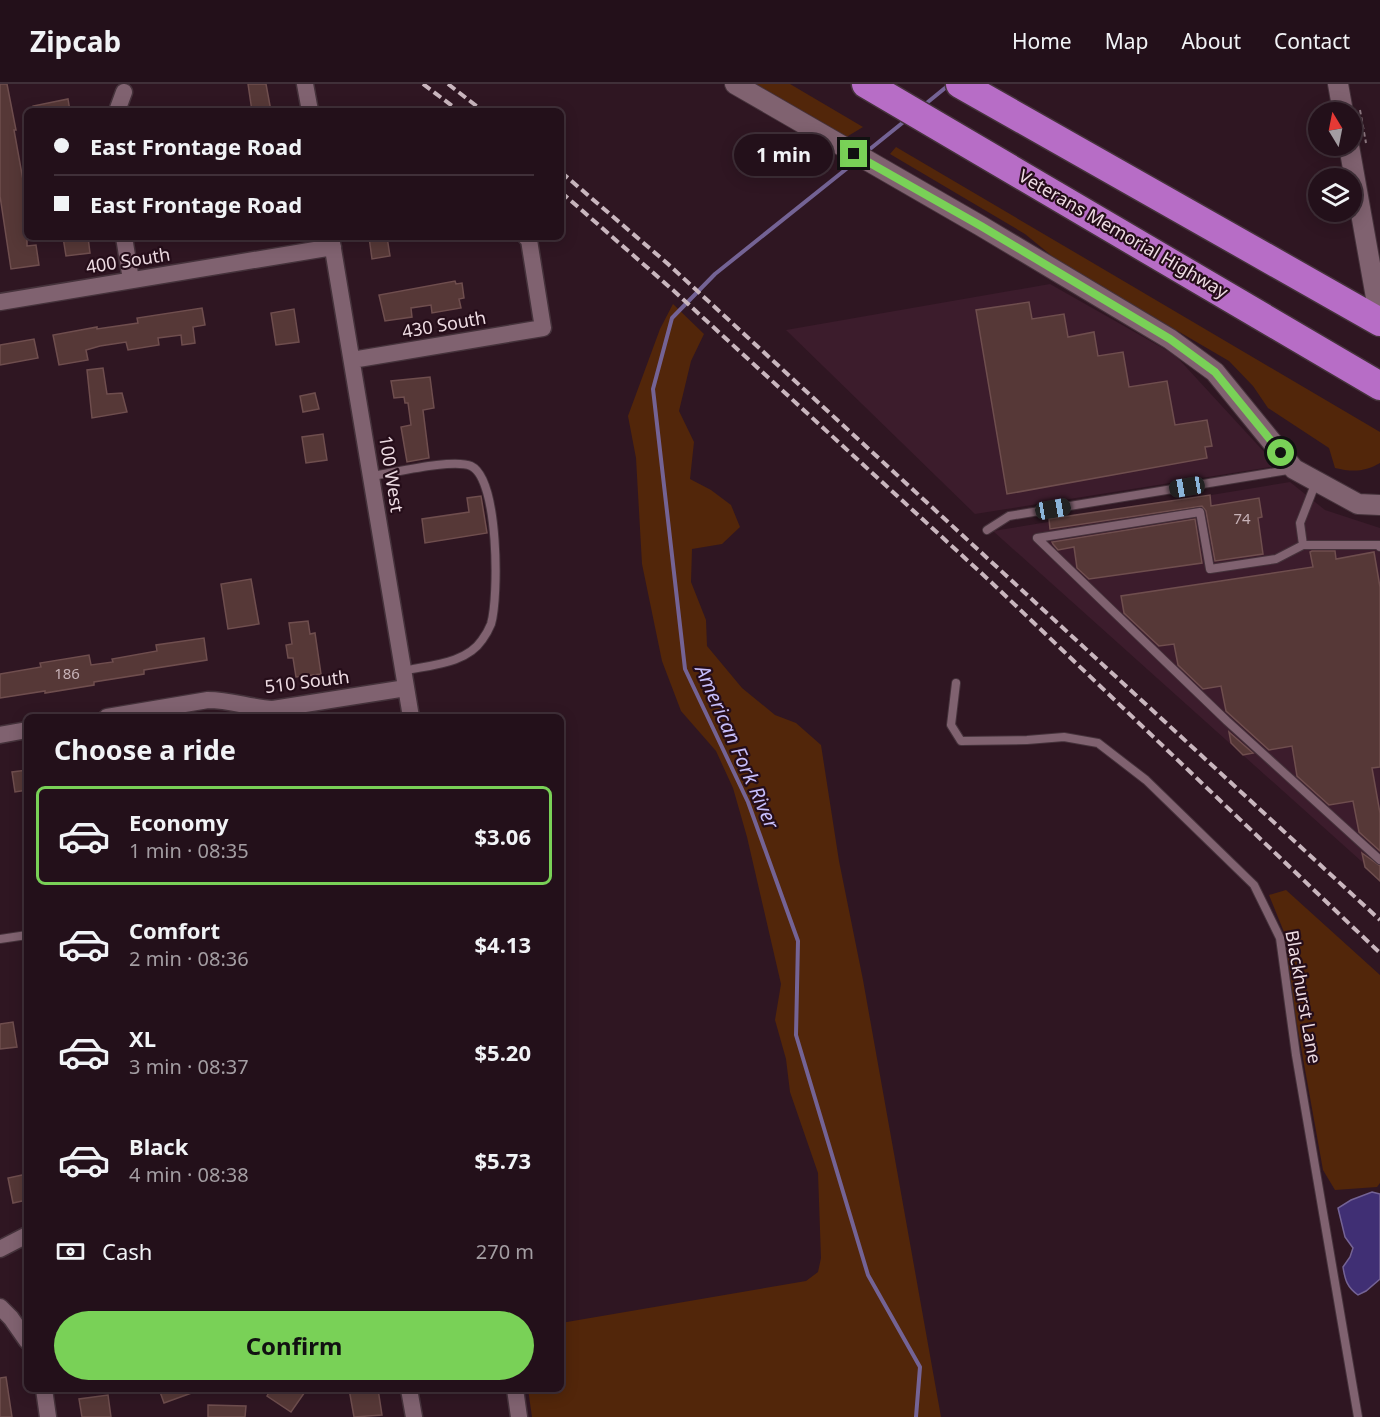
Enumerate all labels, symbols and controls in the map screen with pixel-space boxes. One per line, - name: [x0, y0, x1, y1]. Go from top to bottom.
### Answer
- text: Zipcab: [30, 22, 121, 60]
- text: Home: [1012, 27, 1072, 55]
- text: Map: [1105, 27, 1148, 55]
- text: About: [1181, 27, 1241, 55]
- text: Contact: [1274, 27, 1350, 55]
- north arrow: [1308, 102, 1362, 156]
- map controls: [1308, 102, 1362, 222]
- text: East Frontage Road: [90, 131, 302, 161]
- callout: 1 min: [734, 133, 833, 175]
- route end: [840, 140, 867, 167]
- text: 1 min: [756, 141, 811, 168]
- street label: Veterans Memorial Highway: [1014, 163, 1233, 303]
- button: layers: [1308, 168, 1362, 222]
- text: East Frontage Road: [90, 189, 302, 219]
- street label: 400 South: [84, 242, 172, 279]
- street label: 430 South: [400, 305, 488, 343]
- street label: 100 West: [374, 434, 410, 514]
- route start: [1267, 439, 1294, 466]
- car: [1168, 475, 1206, 499]
- car: [1034, 497, 1072, 521]
- house number: 74: [1233, 508, 1251, 528]
- water label: American Fork River: [688, 659, 786, 834]
- house number: 186: [54, 663, 80, 683]
- street label: 510 South: [263, 664, 351, 698]
- text: Choose a ride: [54, 731, 236, 768]
- text: Economy: [129, 807, 228, 837]
- icon: car: [57, 809, 111, 863]
- text: $3.06: [474, 821, 531, 851]
- text: 1 min · 08:35: [129, 837, 249, 864]
- text: Comfort: [129, 915, 220, 945]
- icon: car: [57, 917, 111, 971]
- street label: Blackhurst Lane: [1280, 928, 1328, 1065]
- text: $4.13: [474, 929, 531, 959]
- text: 2 min · 08:36: [129, 945, 249, 972]
- text: XL: [129, 1023, 156, 1053]
- icon: car: [57, 1025, 111, 1079]
- text: $5.20: [474, 1037, 531, 1067]
- text: 3 min · 08:37: [129, 1053, 249, 1080]
- text: Black: [129, 1131, 188, 1161]
- icon: car: [57, 1133, 111, 1187]
- text: $5.73: [474, 1145, 531, 1175]
- text: 4 min · 08:38: [129, 1161, 249, 1188]
- icon: cash: [54, 1235, 87, 1268]
- text: Cash: [102, 1236, 152, 1266]
- text: 270 m: [476, 1238, 534, 1265]
- button: Confirm: [54, 1311, 534, 1380]

